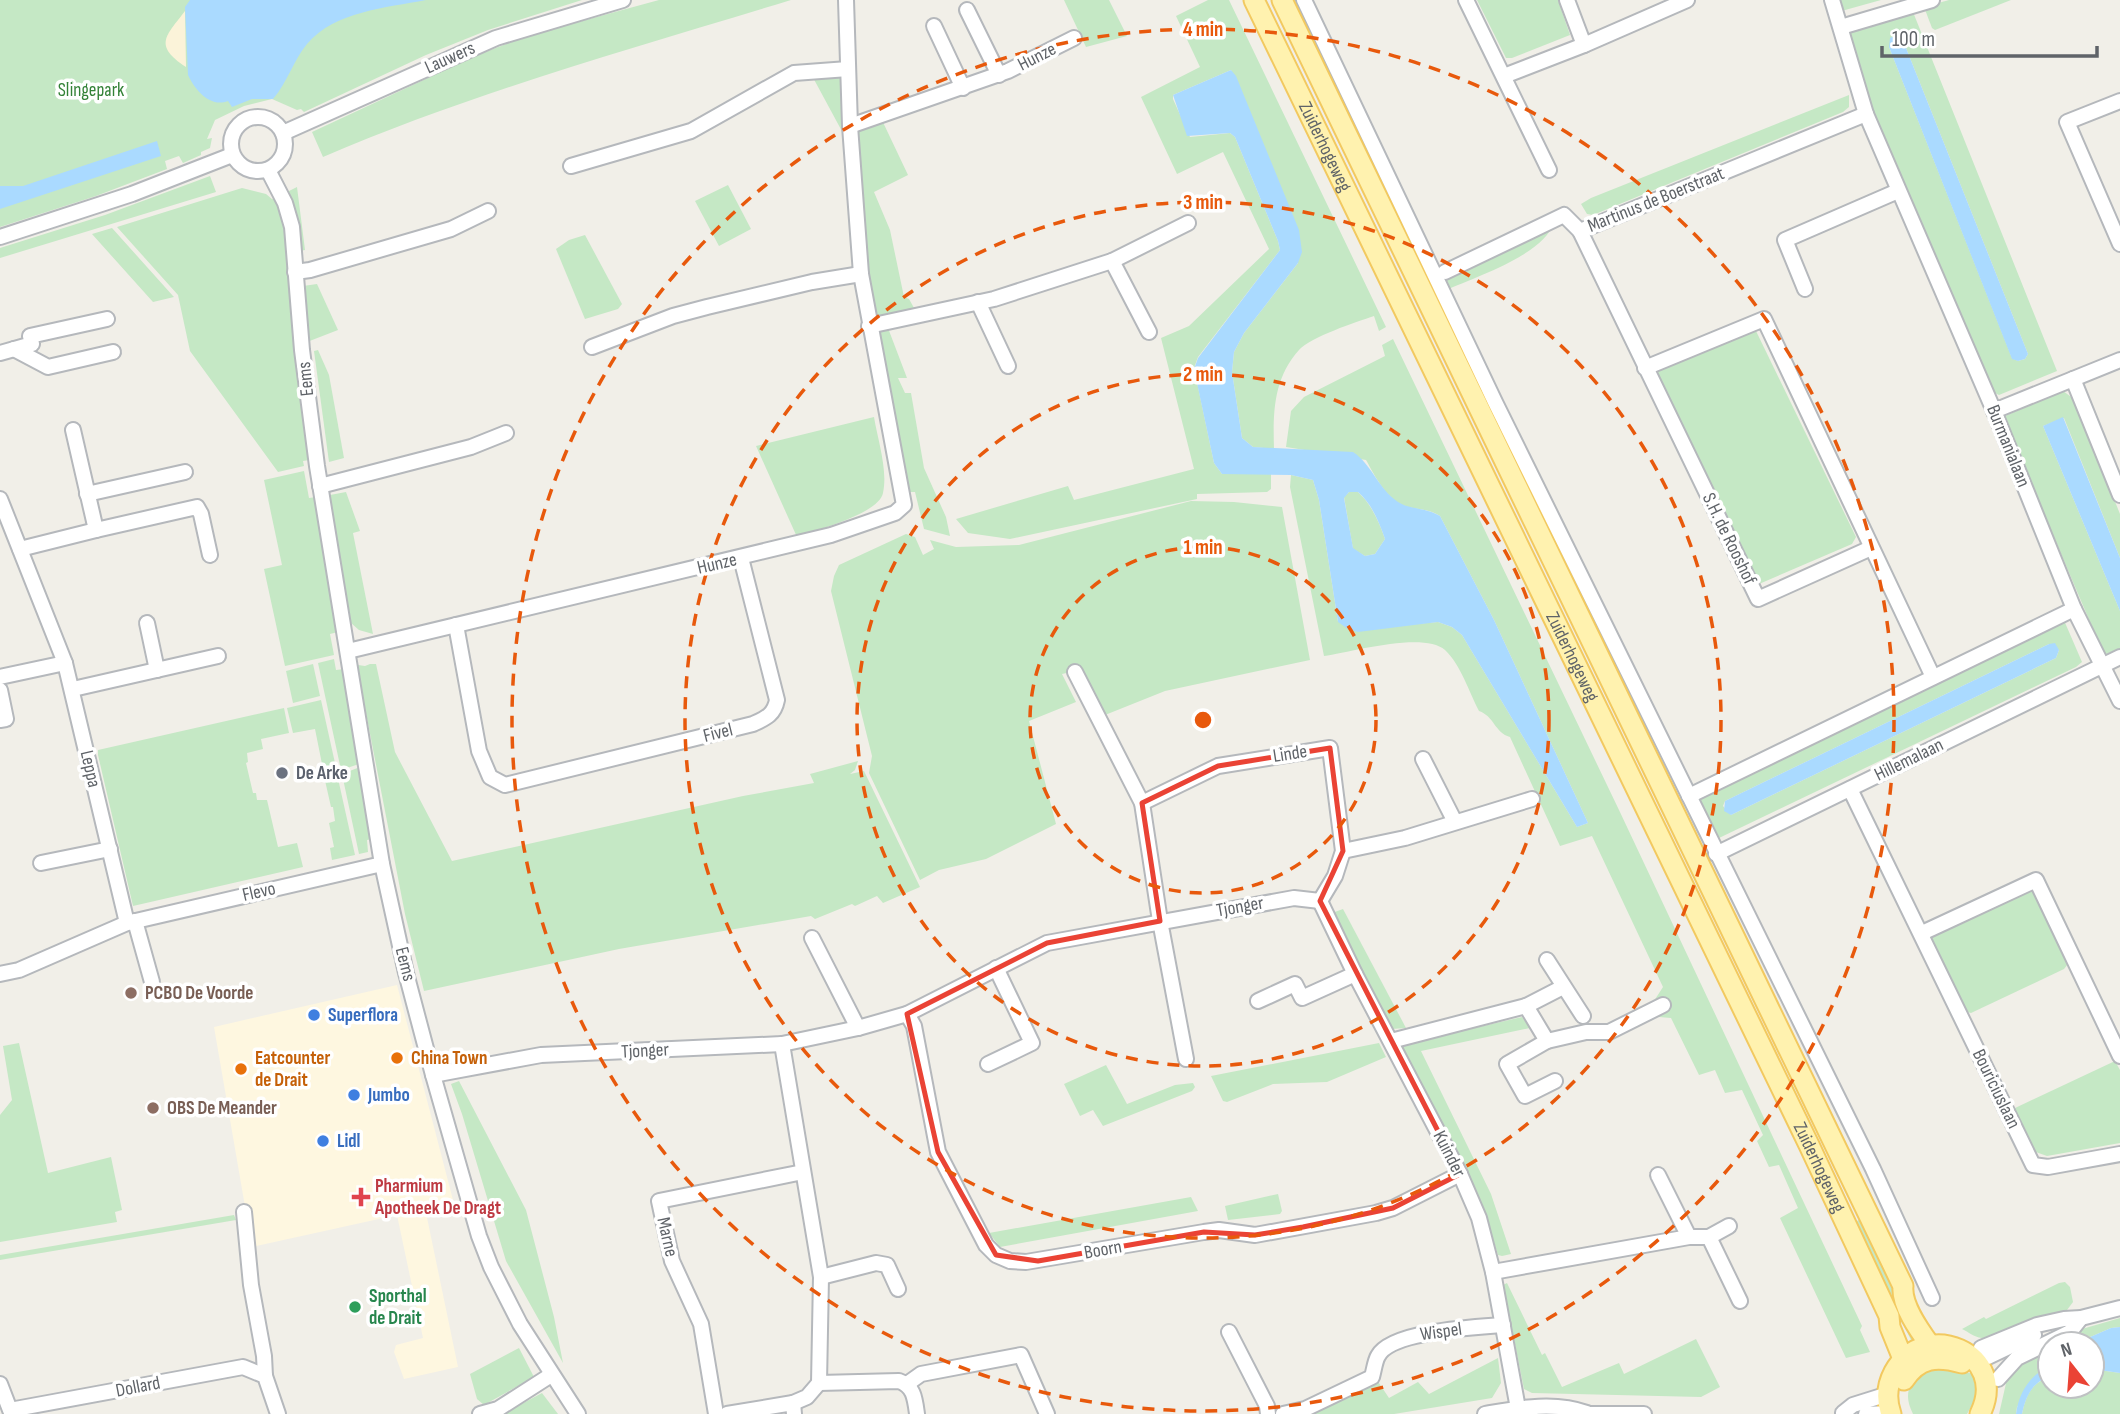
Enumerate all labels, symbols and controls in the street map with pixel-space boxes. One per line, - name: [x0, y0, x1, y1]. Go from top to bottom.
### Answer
- scale bar: [1882, 14, 2097, 58]
- text: 4 min: [1183, 17, 1223, 42]
- text: 100 m: [1892, 27, 1935, 52]
- street label: Lauwers: [421, 37, 479, 79]
- street label: Hunze: [1014, 38, 1060, 76]
- park label: Slingepark: [58, 79, 125, 102]
- street label: Zuiderhogeweg: [1294, 98, 1357, 196]
- street label: Martinus de Boerstraat: [1584, 162, 1728, 238]
- text: 3 min: [1183, 190, 1223, 215]
- street label: Eems: [293, 361, 319, 397]
- text: 2 min: [1183, 362, 1223, 387]
- street label: Burmanialaan: [1981, 402, 2035, 490]
- street label: S.H. de Rooshof: [1697, 489, 1761, 589]
- text: 1 min: [1183, 535, 1223, 560]
- street label: Hunze: [695, 548, 739, 580]
- street label: Zuiderhogeweg: [1541, 608, 1604, 706]
- centre of rings: [1191, 708, 1215, 732]
- street label: Fivel: [701, 718, 735, 748]
- street label: Hillemalaan: [1871, 734, 1947, 786]
- street label: Linde: [1271, 740, 1309, 768]
- street label: Leppa: [75, 748, 105, 790]
- place label: De Arke: [296, 762, 348, 785]
- marker: De Arke: [274, 765, 290, 781]
- street label: Flevo: [240, 877, 278, 907]
- street label: Tjonger: [1214, 891, 1266, 922]
- street label: Eems: [390, 945, 420, 984]
- place label: PCBO De Voorde: [145, 982, 253, 1005]
- marker: PCBO De Voorde: [123, 985, 139, 1001]
- place label: Superflora: [328, 1004, 398, 1027]
- marker: Superflora: [306, 1007, 322, 1023]
- street label: Tjonger: [621, 1038, 670, 1064]
- street label: Bouriciuslaan: [1967, 1046, 2025, 1132]
- place label: Eatcounter de Drait: [255, 1047, 330, 1092]
- place label: China Town: [411, 1047, 488, 1070]
- marker: China Town: [389, 1050, 405, 1066]
- marker: Eatcounter de Drait: [233, 1061, 249, 1077]
- place label: Jumbo: [367, 1084, 410, 1107]
- marker: Jumbo: [346, 1087, 362, 1103]
- place label: OBS De Meander: [167, 1097, 277, 1120]
- marker: OBS De Meander: [145, 1100, 161, 1116]
- street label: Zuiderhogeweg: [1788, 1118, 1851, 1216]
- street label: Kuinder: [1428, 1127, 1471, 1182]
- place label: Lidl: [337, 1130, 360, 1153]
- marker: Lidl: [315, 1133, 331, 1149]
- place label: Pharmium Apotheek De Dragt: [374, 1175, 501, 1220]
- marker: Pharmium Apotheek De Dragt: [353, 1189, 369, 1205]
- street label: Marne: [651, 1215, 683, 1259]
- street label: Boorn: [1082, 1235, 1124, 1265]
- place label: Sporthal de Drait: [369, 1285, 427, 1330]
- marker: Sporthal de Drait: [347, 1299, 363, 1315]
- street label: Wispel: [1419, 1318, 1463, 1346]
- north arrow: [2036, 1330, 2106, 1400]
- text: N: [2058, 1338, 2075, 1363]
- street label: Dollard: [114, 1371, 162, 1403]

